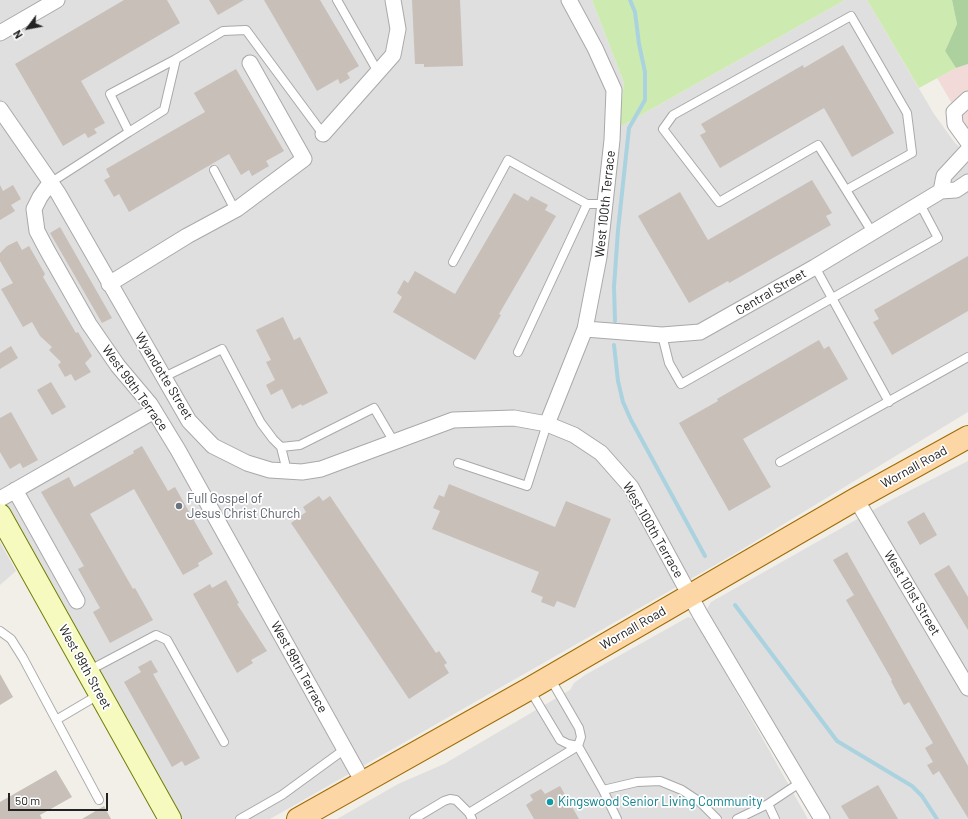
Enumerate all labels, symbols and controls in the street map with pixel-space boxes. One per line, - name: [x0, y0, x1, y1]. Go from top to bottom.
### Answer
- north arrow: [8, 8, 48, 48]
- text: N: [10, 28, 25, 41]
- street label: West 100th Terrace: [592, 150, 618, 258]
- street label: Central Street: [733, 266, 809, 318]
- street label: Wyandotte Street: [132, 330, 196, 422]
- street label: West 99th Terrace: [99, 342, 171, 434]
- street label: Wornall Road: [878, 442, 950, 492]
- street label: West 100th Terrace: [619, 479, 687, 581]
- place label: Full Gospel of Jesus Christ Church: [187, 491, 300, 522]
- marker: Full Gospel of Jesus Christ Church: [174, 501, 184, 511]
- street label: West 101st Street: [881, 548, 943, 638]
- street label: Wornall Road: [597, 603, 669, 653]
- street label: West 99th Terrace: [267, 619, 331, 715]
- street label: West 99th Street: [55, 622, 115, 712]
- scale bar: [10, 785, 110, 811]
- text: 50 m: [15, 793, 40, 807]
- place label: Kingswood Senior Living Community: [558, 794, 762, 810]
- marker: Kingswood Senior Living Community: [545, 797, 555, 807]

